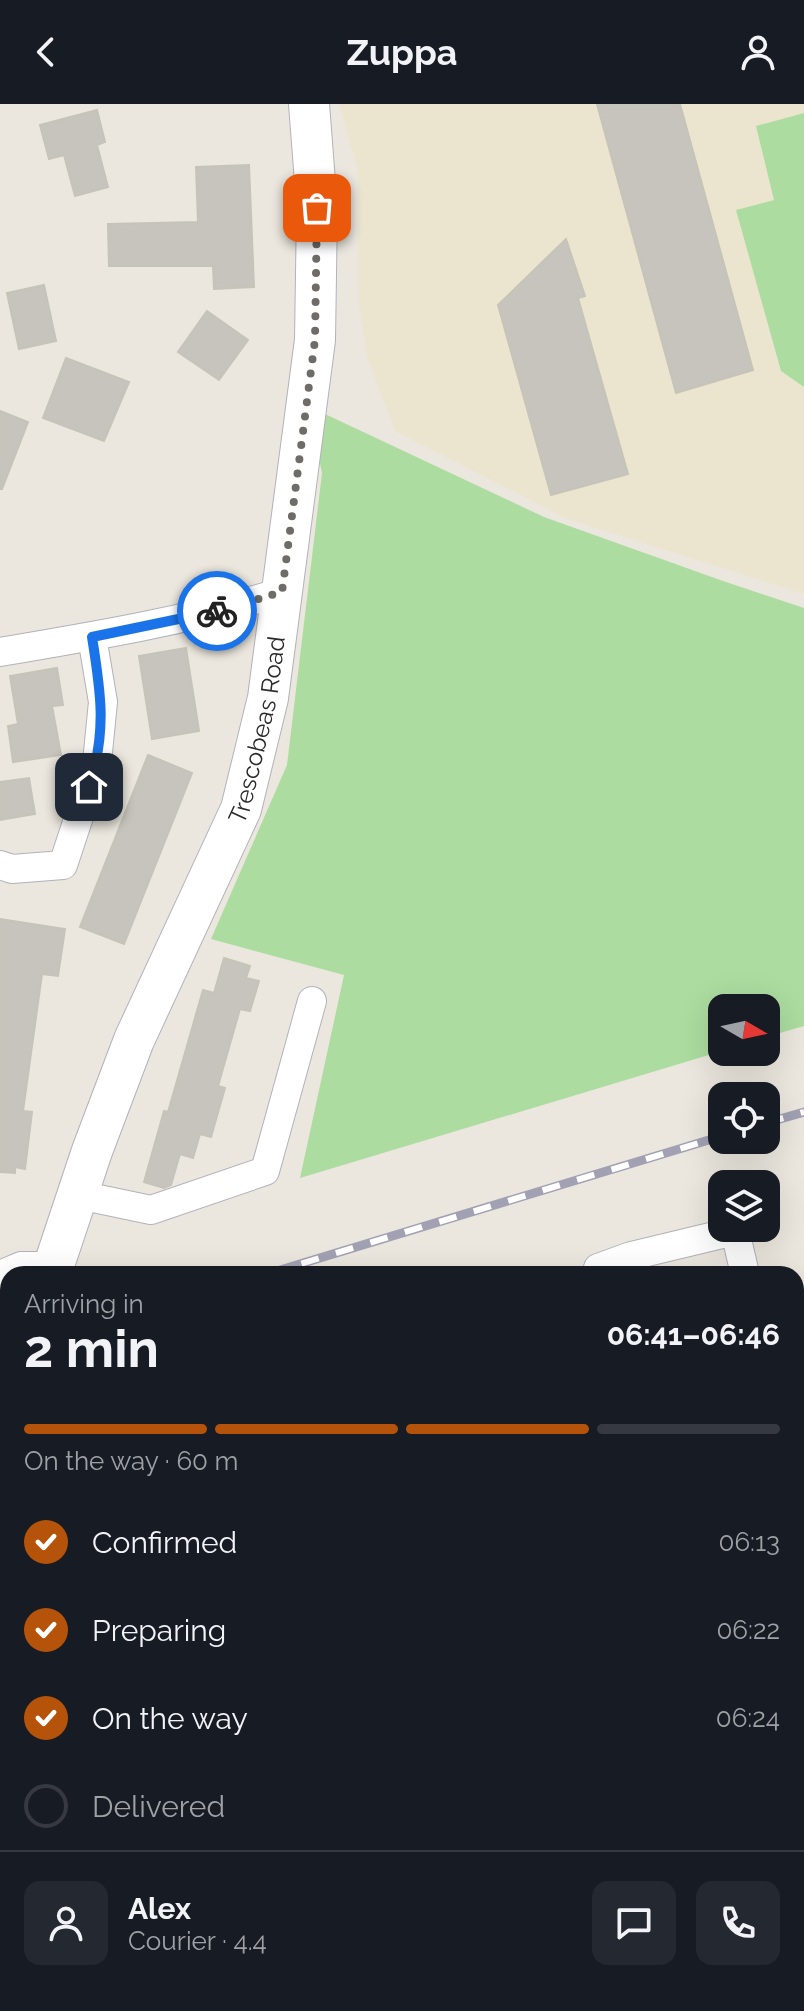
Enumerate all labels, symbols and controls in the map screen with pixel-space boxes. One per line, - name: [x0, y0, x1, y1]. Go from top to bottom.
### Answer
- icon: back: [24, 30, 68, 74]
- icon: person: [736, 30, 780, 74]
- text: Zuppa: [347, 31, 457, 73]
- pin: [283, 174, 351, 242]
- icon: bag: [295, 186, 339, 230]
- courier: [177, 571, 257, 651]
- icon: bike: [195, 589, 239, 633]
- street label: Trescobeas Road: [222, 634, 290, 828]
- pin: [55, 753, 123, 821]
- icon: home: [67, 765, 111, 809]
- north arrow: [708, 994, 780, 1066]
- map controls: [708, 994, 780, 1242]
- button: locate: [708, 1082, 780, 1154]
- button: layers: [708, 1170, 780, 1242]
- text: Arriving in: [24, 1289, 144, 1319]
- text: 06:41–06:46: [607, 1317, 780, 1352]
- text: 2 min: [24, 1318, 159, 1379]
- text: On the way · 60 m: [24, 1446, 239, 1476]
- icon: check: [24, 1520, 68, 1564]
- text: Confirmed: [92, 1525, 237, 1560]
- text: 06:13: [719, 1527, 780, 1557]
- icon: check: [24, 1608, 68, 1652]
- text: Preparing: [92, 1613, 226, 1648]
- text: 06:22: [716, 1615, 780, 1645]
- icon: check: [24, 1696, 68, 1740]
- text: On the way: [92, 1701, 248, 1736]
- text: 06:24: [716, 1703, 780, 1733]
- text: Delivered: [92, 1789, 225, 1824]
- button: person: [24, 1881, 108, 1965]
- button: chat: [592, 1881, 676, 1965]
- button: phone: [696, 1881, 780, 1965]
- text: Alex: [128, 1891, 191, 1926]
- text: Courier · 4.4: [128, 1926, 267, 1956]

